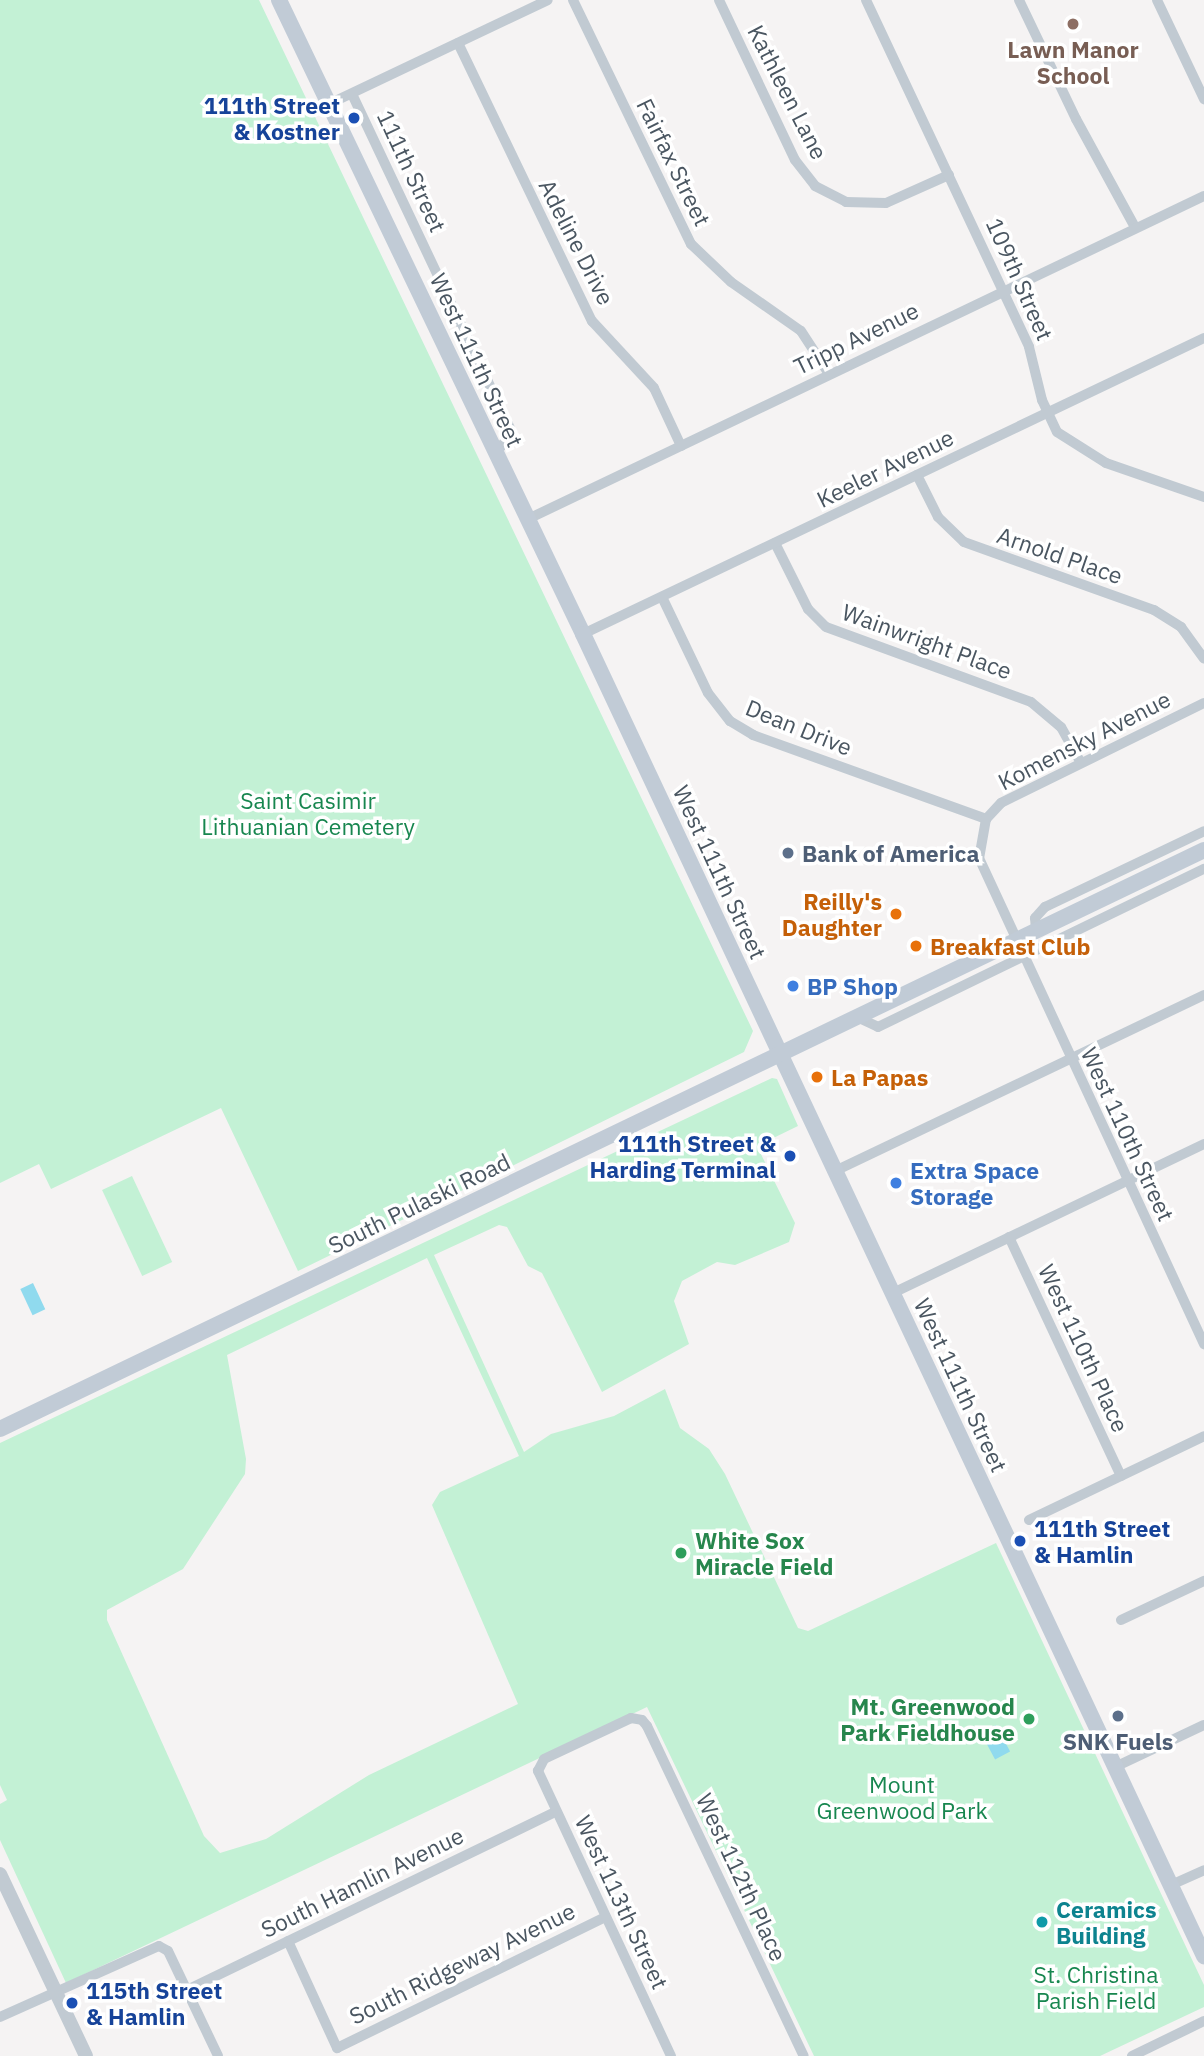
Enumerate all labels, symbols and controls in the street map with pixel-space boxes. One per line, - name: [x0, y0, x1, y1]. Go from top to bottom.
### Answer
- marker: Lawn Manor School: [1065, 16, 1081, 32]
- street label: Kathleen Lane: [742, 20, 834, 164]
- place label: Lawn Manor School: [1007, 35, 1139, 89]
- place label: 111th Street & Kostner: [204, 91, 340, 145]
- street label: Fairfax Street: [631, 94, 717, 230]
- street label: 111th Street: [372, 106, 452, 236]
- marker: 111th Street & Kostner: [346, 110, 362, 126]
- street label: Adeline Drive: [534, 175, 620, 309]
- street label: 109th Street: [981, 214, 1059, 344]
- street label: West 111th Street: [425, 269, 529, 451]
- street label: Tripp Avenue: [789, 296, 923, 380]
- street label: Keeler Avenue: [812, 423, 958, 513]
- street label: Arnold Place: [994, 521, 1126, 589]
- street label: Wainwright Place: [838, 598, 1016, 684]
- street label: Komensky Avenue: [993, 685, 1175, 795]
- street label: Dean Drive: [742, 693, 856, 761]
- street label: West 111th Street: [668, 781, 772, 963]
- park label: Saint Casimir Lithuanian Cemetery: [201, 786, 415, 840]
- place label: Bank of America: [802, 839, 979, 867]
- marker: Bank of America: [780, 845, 796, 861]
- place label: Reilly's Daughter: [782, 887, 882, 941]
- marker: Reilly's Daughter: [888, 906, 904, 922]
- place label: Breakfast Club: [930, 932, 1090, 960]
- marker: Breakfast Club: [908, 938, 924, 954]
- place label: BP Shop: [807, 972, 898, 1000]
- marker: BP Shop: [785, 978, 801, 994]
- street label: West 110th Street: [1076, 1043, 1180, 1225]
- place label: La Papas: [831, 1063, 928, 1091]
- marker: La Papas: [809, 1069, 825, 1085]
- place label: 111th Street & Harding Terminal: [590, 1129, 776, 1183]
- street label: South Pulaski Road: [324, 1147, 514, 1259]
- marker: 111th Street & Harding Terminal: [782, 1148, 798, 1164]
- place label: Extra Space Storage: [910, 1156, 1039, 1210]
- marker: Extra Space Storage: [888, 1175, 904, 1191]
- street label: West 110th Place: [1033, 1260, 1135, 1436]
- street label: West 111th Street: [909, 1294, 1013, 1476]
- place label: 111th Street & Hamlin: [1034, 1514, 1170, 1568]
- place label: White Sox Miracle Field: [695, 1526, 834, 1580]
- marker: 111th Street & Hamlin: [1012, 1533, 1028, 1549]
- marker: White Sox Miracle Field: [673, 1545, 689, 1561]
- place label: Mt. Greenwood Park Fieldhouse: [840, 1692, 1015, 1746]
- marker: SNK Fuels: [1110, 1708, 1126, 1724]
- marker: Mt. Greenwood Park Fieldhouse: [1021, 1711, 1037, 1727]
- place label: SNK Fuels: [1063, 1727, 1173, 1755]
- park label: Mount Greenwood Park: [816, 1770, 988, 1824]
- street label: West 112th Place: [691, 1789, 793, 1965]
- street label: West 113th Street: [570, 1811, 674, 1993]
- street label: South Hamlin Avenue: [256, 1821, 468, 1943]
- place label: Ceramics Building: [1056, 1895, 1157, 1949]
- street label: South Ridgeway Avenue: [345, 1896, 579, 2030]
- marker: Ceramics Building: [1034, 1914, 1050, 1930]
- park label: St. Christina Parish Field: [1034, 1960, 1158, 2014]
- place label: 115th Street & Hamlin: [86, 1976, 222, 2030]
- marker: 115th Street & Hamlin: [64, 1995, 80, 2011]

